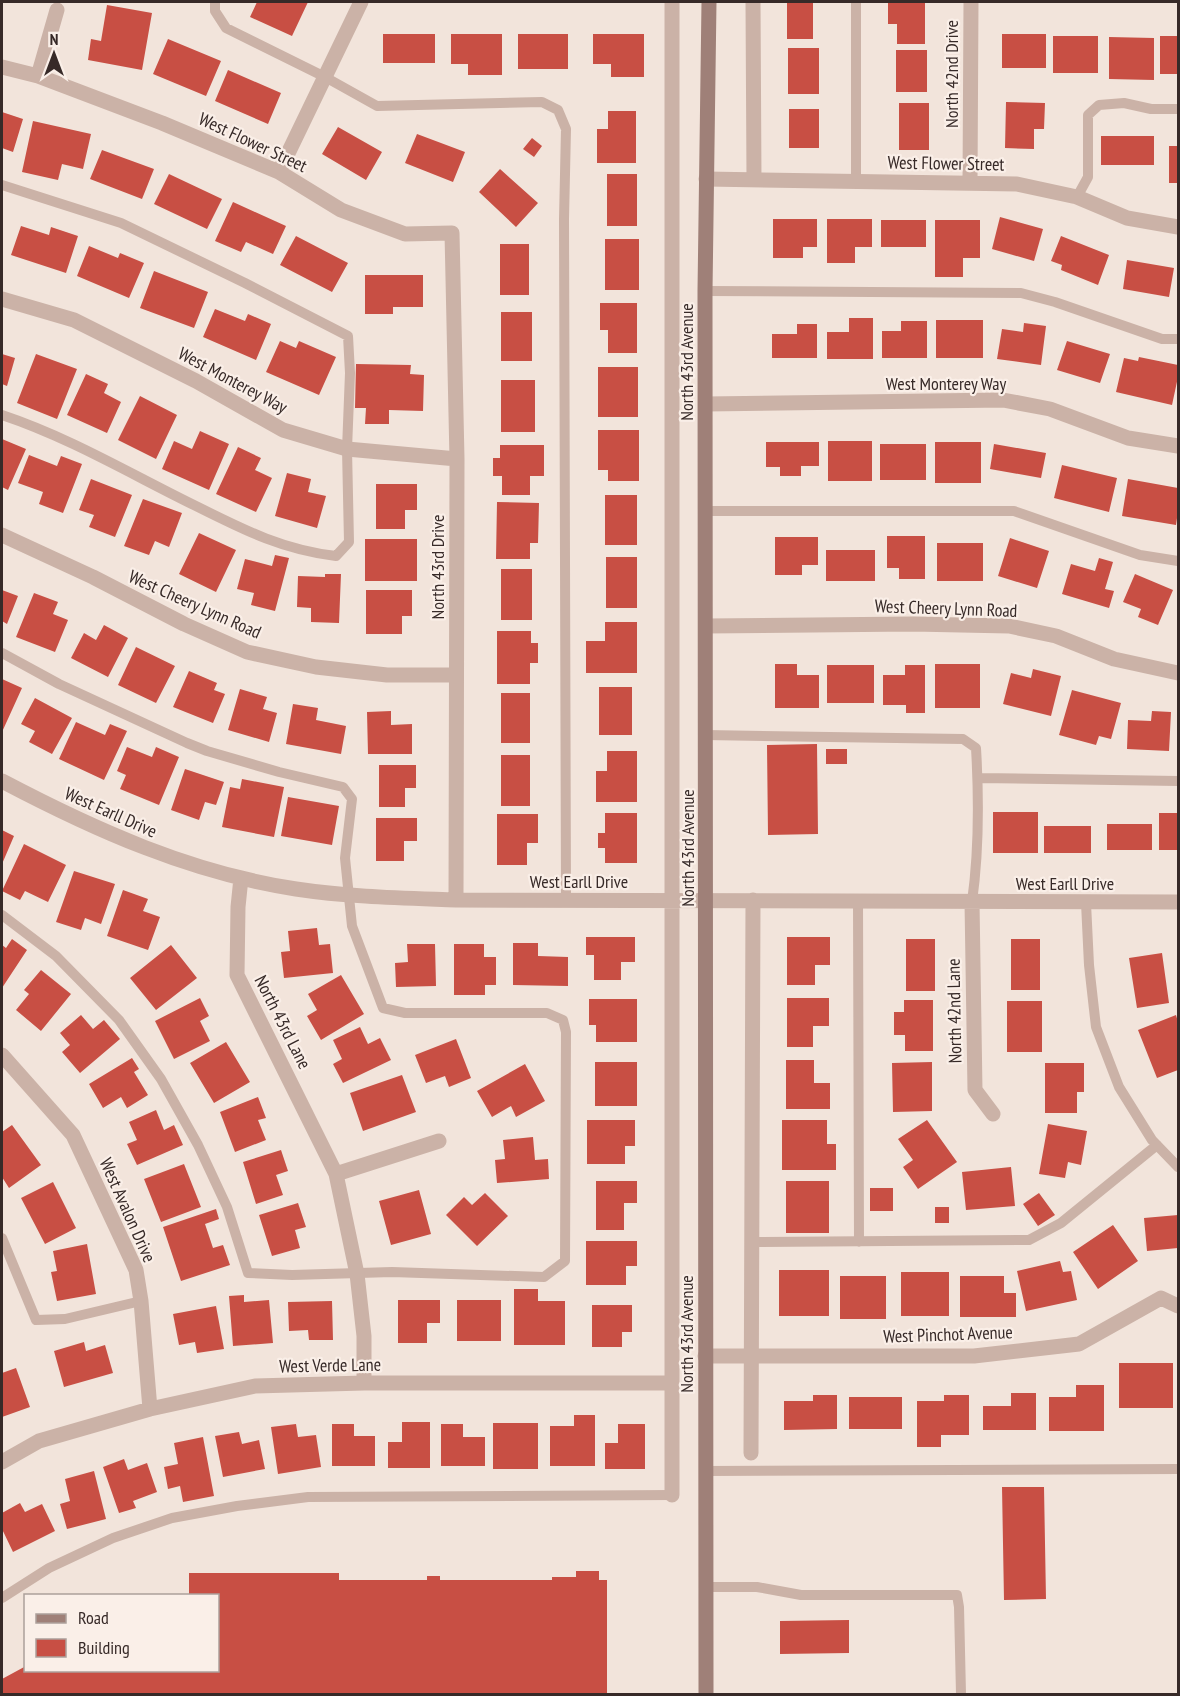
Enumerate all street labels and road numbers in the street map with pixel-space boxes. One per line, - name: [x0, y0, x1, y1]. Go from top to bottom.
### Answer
- street label: North 42nd Drive: [940, 20, 963, 128]
- street label: West Flower Street: [195, 107, 311, 177]
- street label: West Flower Street: [887, 150, 1005, 176]
- street label: North 43rd Avenue: [675, 303, 698, 421]
- street label: West Monterey Way: [174, 342, 292, 419]
- street label: West Monterey Way: [886, 372, 1006, 395]
- street label: North 43rd Drive: [426, 515, 449, 619]
- street label: West Cheery Lynn Road: [125, 564, 265, 644]
- street label: West Cheery Lynn Road: [874, 594, 1018, 622]
- street label: West Earll Drive: [61, 781, 161, 843]
- street label: North 43rd Avenue: [676, 789, 699, 907]
- street label: West Earll Drive: [530, 870, 628, 893]
- street label: West Earll Drive: [1016, 872, 1114, 895]
- street label: North 42nd Lane: [942, 958, 966, 1064]
- street label: North 43rd Lane: [250, 971, 316, 1073]
- street label: West Avalon Drive: [95, 1154, 161, 1266]
- street label: North 43rd Avenue: [675, 1275, 698, 1393]
- street label: West Pinchot Avenue: [883, 1320, 1013, 1348]
- street label: West Verde Lane: [279, 1353, 381, 1377]

